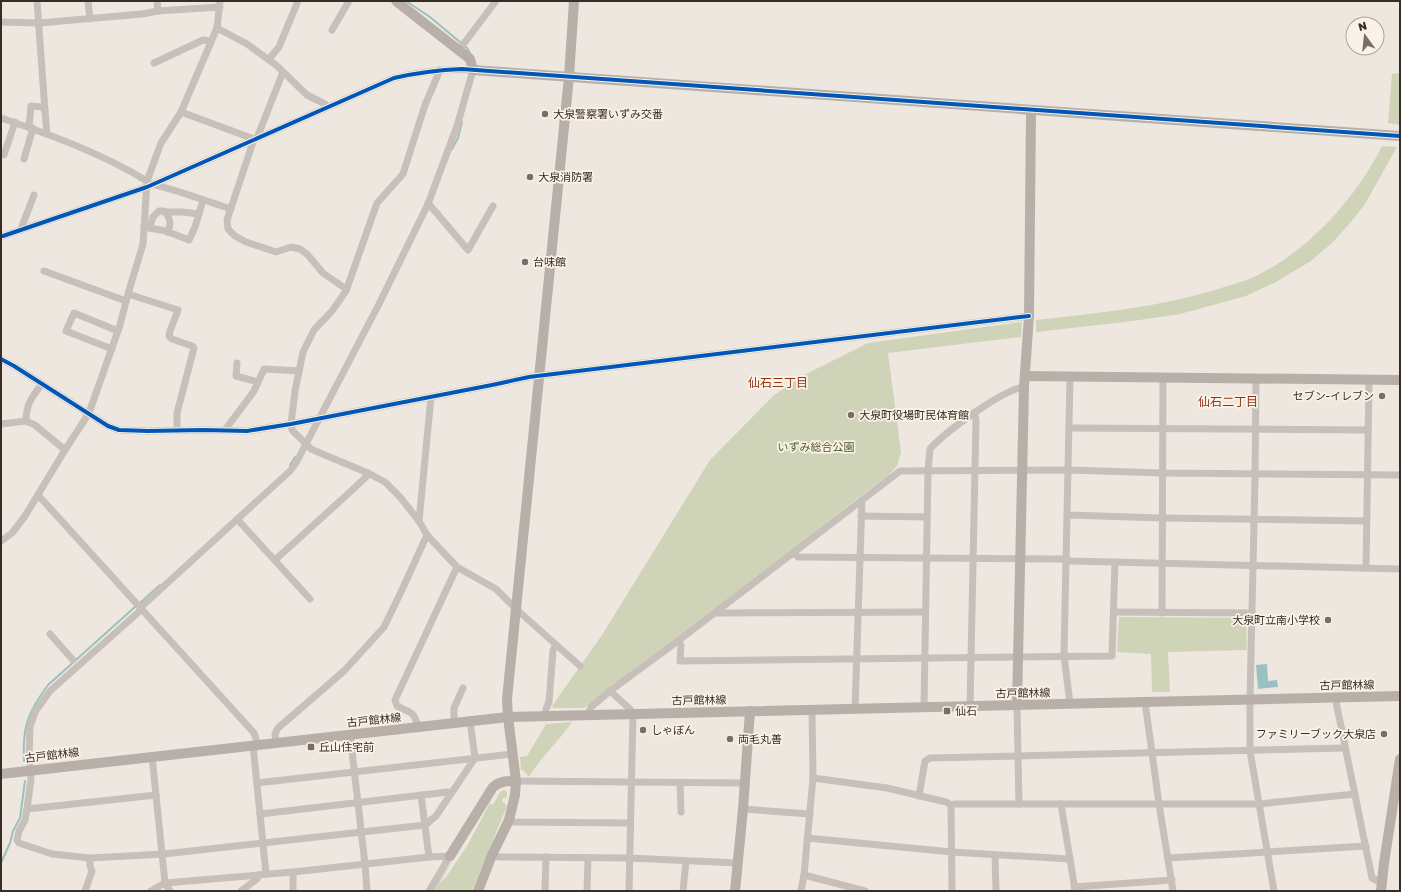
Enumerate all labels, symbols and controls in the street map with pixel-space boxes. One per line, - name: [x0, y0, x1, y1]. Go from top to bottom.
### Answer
- north arrow: [1345, 16, 1385, 56]
- text: N: [1357, 18, 1368, 33]
- place label: 大泉警察署いずみ交番: [553, 107, 663, 120]
- marker: 大泉警察署いずみ交番: [540, 109, 550, 119]
- place label: 大泉消防署: [538, 170, 593, 183]
- marker: 大泉消防署: [525, 172, 535, 182]
- place label: 台味館: [533, 255, 566, 268]
- marker: 台味館: [520, 257, 530, 267]
- district label: 仙石三丁目: [748, 375, 808, 390]
- place label: セブン-イレブン: [1293, 389, 1374, 402]
- marker: セブン-イレブン: [1377, 391, 1387, 401]
- district label: 仙石二丁目: [1198, 394, 1258, 409]
- place label: 大泉町役場町民体育館: [859, 408, 969, 421]
- marker: 大泉町役場町民体育館: [846, 410, 856, 420]
- park label: いずみ総合公園: [778, 440, 855, 453]
- place label: 大泉町立南小学校: [1232, 613, 1320, 626]
- marker: 大泉町立南小学校: [1323, 615, 1333, 625]
- street label: 古戸館林線: [1319, 678, 1375, 691]
- street label: 古戸館林線: [995, 686, 1051, 699]
- street label: 古戸館林線: [671, 693, 727, 706]
- place label: 仙石: [955, 704, 977, 717]
- marker: 仙石: [942, 706, 952, 716]
- street label: 古戸館林線: [346, 710, 402, 729]
- place label: しゃぼん: [651, 723, 695, 736]
- marker: しゃぼん: [638, 725, 648, 735]
- place label: ファミリーブック大泉店: [1256, 727, 1376, 740]
- marker: ファミリーブック大泉店: [1379, 729, 1389, 739]
- place label: 両毛丸善: [738, 732, 782, 745]
- marker: 両毛丸善: [725, 734, 735, 744]
- place label: 丘山住宅前: [319, 740, 374, 753]
- marker: 丘山住宅前: [306, 742, 316, 752]
- street label: 古戸館林線: [24, 745, 80, 764]

